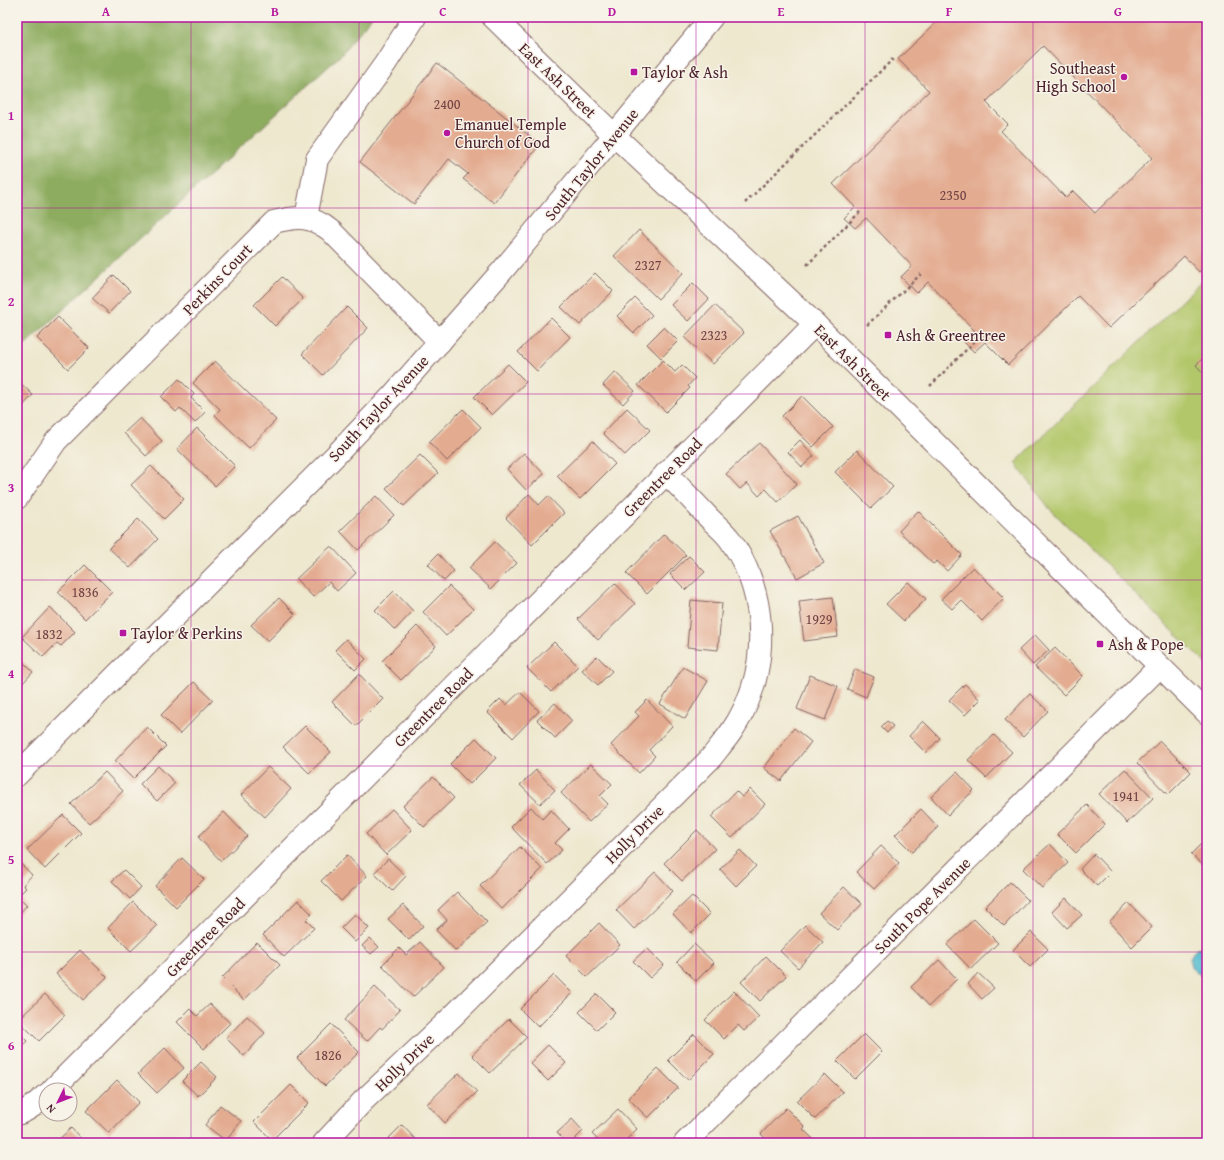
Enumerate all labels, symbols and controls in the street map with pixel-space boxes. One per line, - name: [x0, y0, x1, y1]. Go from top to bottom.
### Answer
- text: A: [102, 2, 111, 21]
- text: B: [271, 2, 279, 21]
- text: C: [439, 2, 447, 21]
- text: D: [608, 2, 616, 21]
- text: E: [778, 2, 785, 21]
- text: F: [946, 2, 953, 21]
- text: G: [1114, 2, 1122, 21]
- street label: East Ash Street: [514, 37, 603, 124]
- place label: Southeast High School: [1036, 56, 1117, 98]
- place label: Taylor & Ash: [642, 60, 728, 84]
- marker: Taylor & Ash: [629, 67, 639, 77]
- marker: Southeast High School: [1119, 72, 1129, 82]
- house number: 2400: [434, 94, 461, 114]
- street label: South Taylor Avenue: [538, 103, 644, 225]
- text: 1: [8, 106, 14, 125]
- place label: Emanuel Temple Church of God: [455, 112, 566, 154]
- marker: Emanuel Temple Church of God: [442, 128, 452, 138]
- house number: 2350: [940, 185, 967, 205]
- street label: Perkins Court: [176, 237, 258, 320]
- house number: 2327: [635, 255, 662, 275]
- text: 2: [8, 292, 15, 311]
- street label: East Ash Street: [809, 318, 897, 406]
- place label: Ash & Greentree: [896, 323, 1006, 347]
- house number: 2323: [701, 325, 727, 345]
- marker: Ash & Greentree: [883, 330, 893, 340]
- street label: South Taylor Avenue: [322, 349, 434, 467]
- street label: Greentree Road: [617, 431, 708, 522]
- text: 3: [8, 478, 14, 497]
- house number: 1836: [72, 582, 99, 602]
- house number: 1929: [806, 609, 833, 629]
- place label: Taylor & Perkins: [131, 621, 243, 645]
- house number: 1832: [36, 624, 62, 644]
- marker: Taylor & Perkins: [118, 628, 128, 638]
- place label: Ash & Pope: [1108, 632, 1184, 656]
- marker: Ash & Pope: [1095, 639, 1105, 649]
- street label: Greentree Road: [388, 661, 479, 752]
- text: 4: [8, 664, 15, 683]
- house number: 1941: [1113, 786, 1139, 806]
- street label: Holly Drive: [599, 799, 669, 869]
- text: 5: [8, 850, 15, 869]
- street label: South Pope Avenue: [868, 851, 976, 959]
- street label: Greentree Road: [160, 891, 251, 982]
- street label: Holly Drive: [369, 1027, 439, 1097]
- text: 6: [8, 1036, 15, 1055]
- house number: 1826: [315, 1045, 342, 1065]
- north arrow: [38, 1082, 78, 1122]
- text: N: [42, 1100, 59, 1117]

